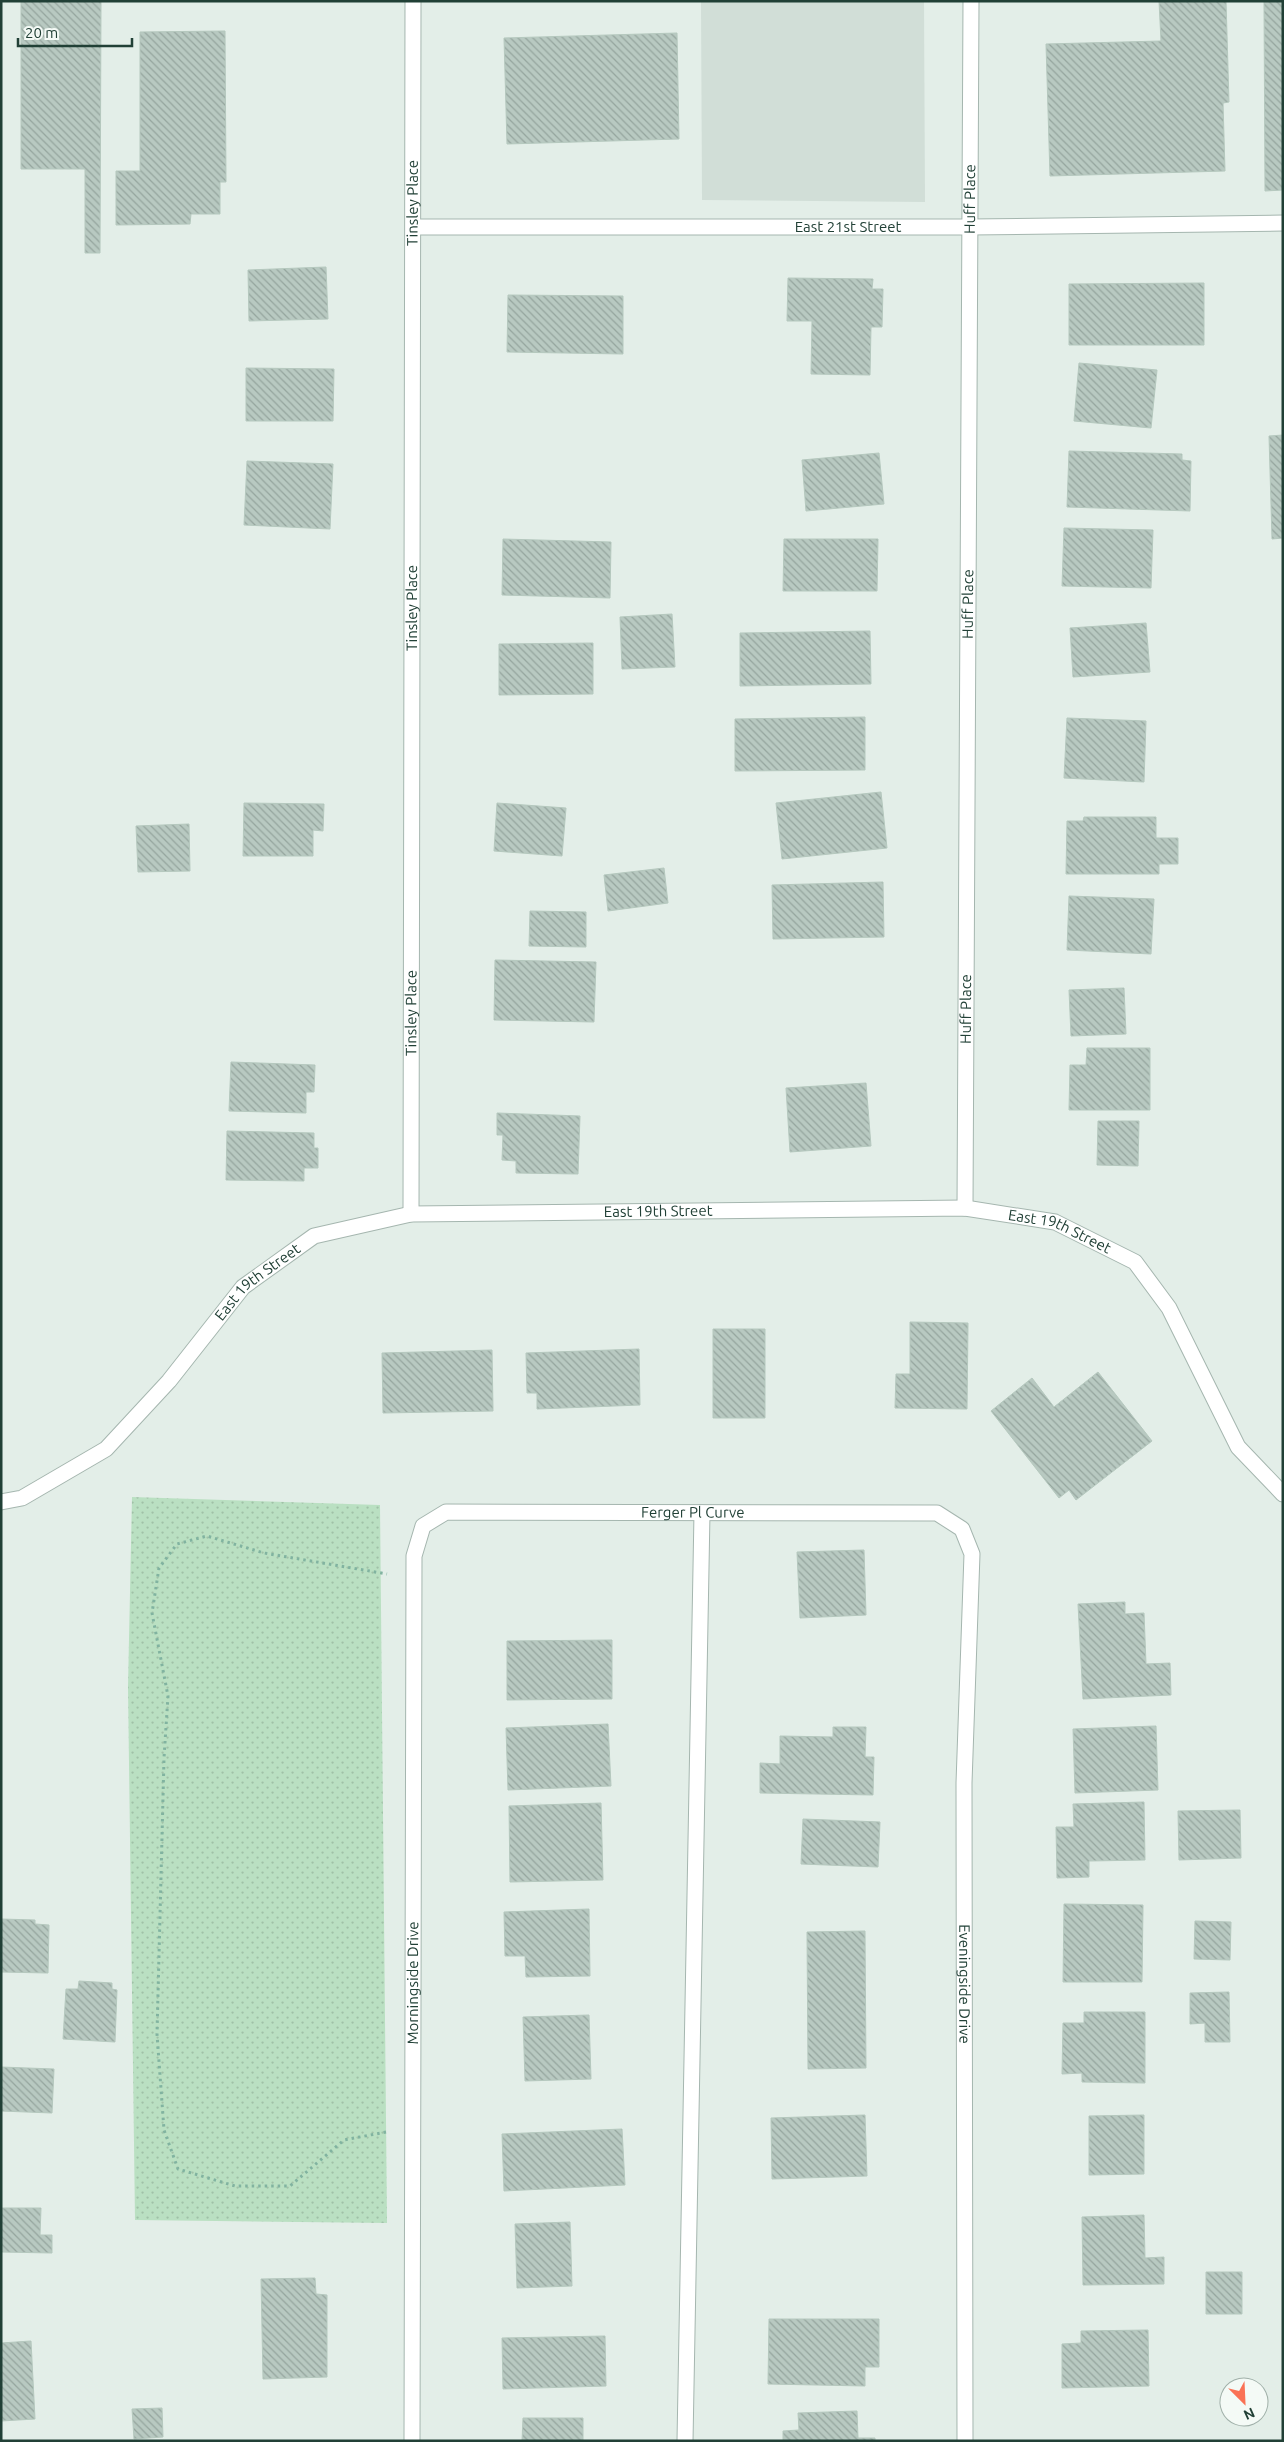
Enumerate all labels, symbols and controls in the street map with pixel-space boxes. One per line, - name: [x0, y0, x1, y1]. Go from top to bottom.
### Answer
- scale bar: [18, 15, 131, 47]
- text: 20 m: [25, 24, 58, 41]
- street label: Tinsley Place: [404, 160, 421, 246]
- street label: Huff Place: [961, 164, 978, 234]
- street label: East 21st Street: [795, 218, 901, 235]
- street label: Tinsley Place: [403, 565, 420, 651]
- street label: Huff Place: [959, 569, 976, 639]
- street label: Tinsley Place: [402, 970, 419, 1056]
- street label: Huff Place: [957, 974, 974, 1044]
- street label: East 19th Street: [604, 1202, 713, 1220]
- street label: East 19th Street: [1007, 1206, 1114, 1257]
- street label: East 19th Street: [211, 1240, 303, 1324]
- street label: Ferger Pl Curve: [641, 1503, 745, 1521]
- street label: Morningside Drive: [404, 1921, 421, 2045]
- street label: Eveningside Drive: [956, 1924, 973, 2044]
- north arrow: [1219, 2377, 1269, 2427]
- text: N: [1241, 2404, 1257, 2423]

